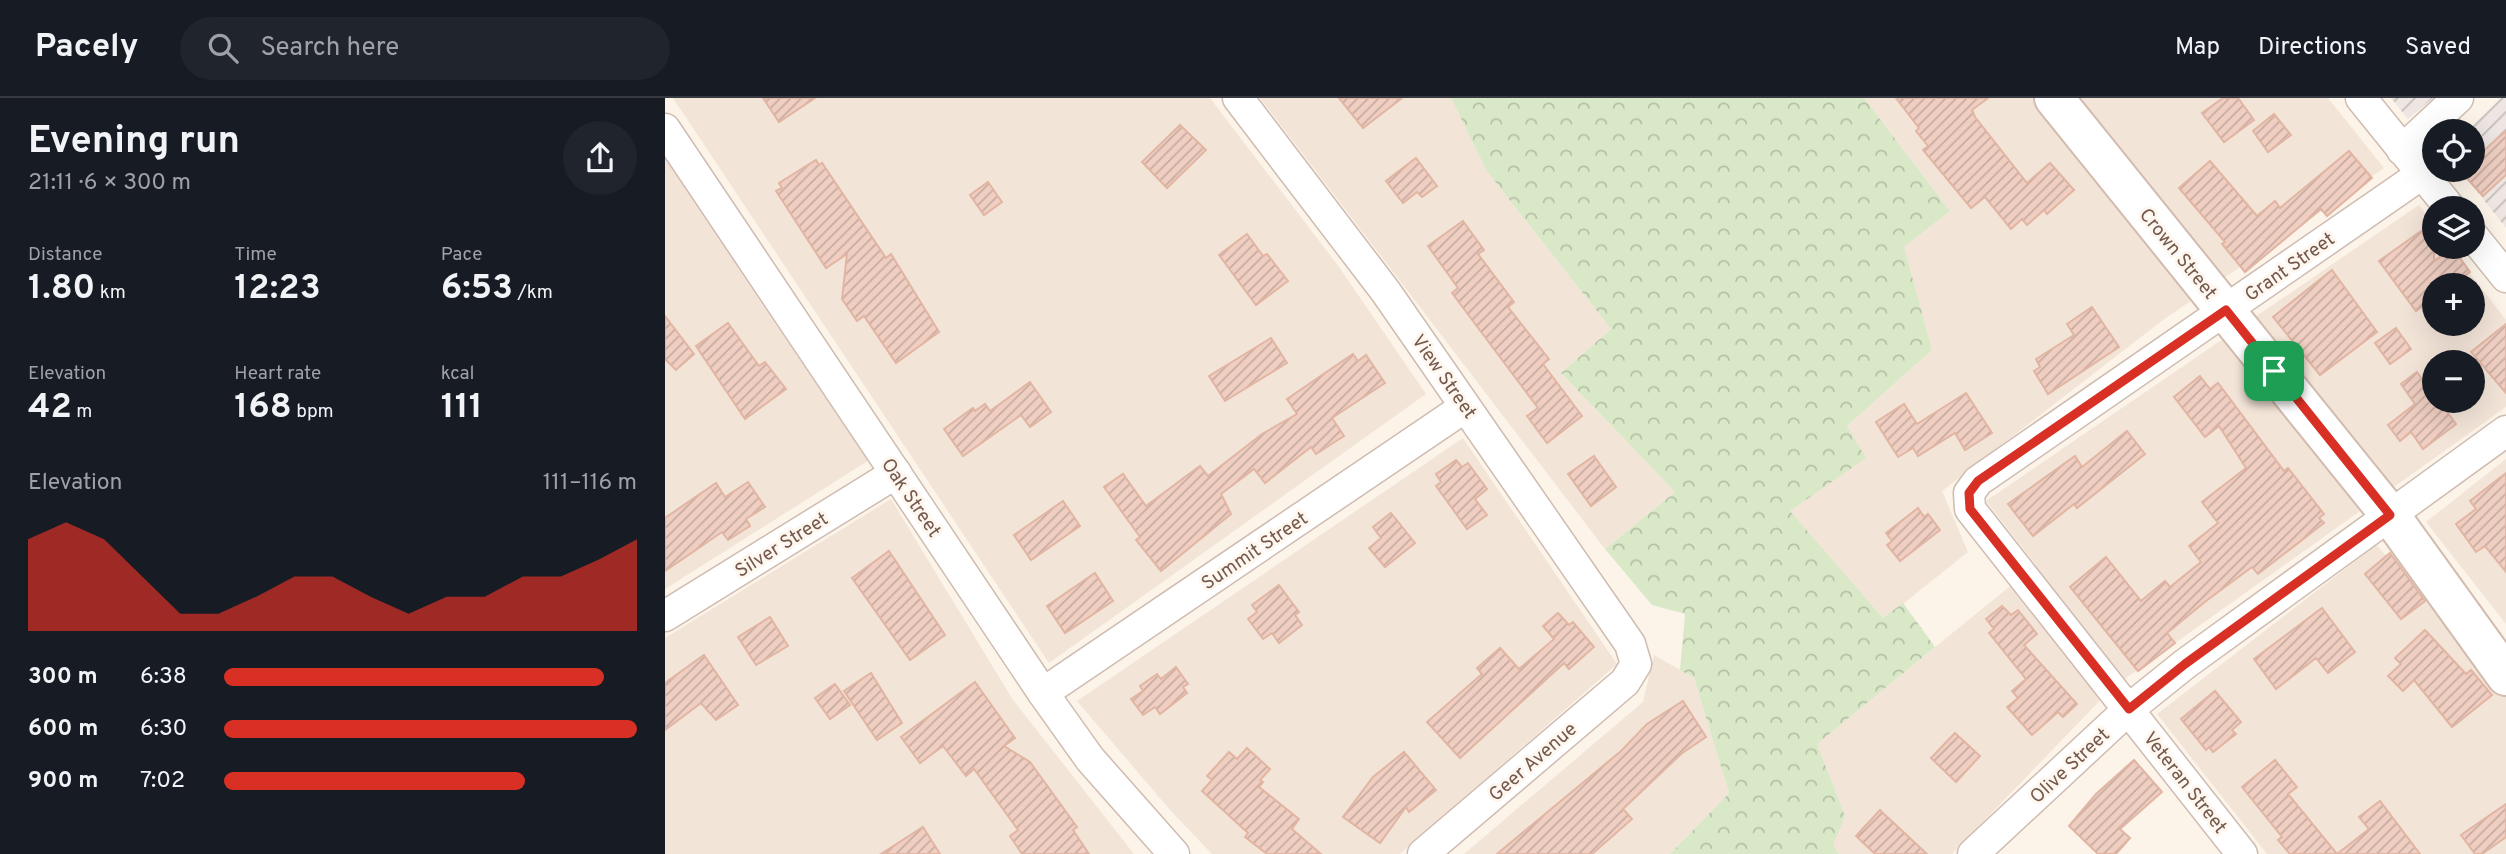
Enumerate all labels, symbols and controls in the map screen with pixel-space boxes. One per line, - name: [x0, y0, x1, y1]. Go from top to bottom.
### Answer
- search box: [180, 17, 670, 80]
- text: Pacely: [35, 27, 138, 69]
- icon: search: [204, 29, 242, 67]
- text: Search here: [260, 32, 399, 65]
- text: Map: [2175, 33, 2220, 63]
- text: Directions: [2258, 33, 2367, 63]
- text: Saved: [2405, 33, 2471, 63]
- text: Evening run: [28, 118, 240, 167]
- map controls: [2422, 119, 2485, 413]
- button: locate: [2422, 119, 2485, 182]
- button: share: [563, 121, 637, 195]
- text: 21:11 · 6 × 300 m: [28, 169, 191, 198]
- button: layers: [2422, 196, 2485, 259]
- street label: Crown Street: [2133, 204, 2222, 305]
- street label: Grant Street: [2240, 228, 2340, 307]
- text: Distance: [28, 243, 103, 267]
- text: Time: [234, 243, 277, 267]
- text: Pace: [441, 243, 482, 267]
- text: 1.80: [28, 267, 95, 311]
- text: 12:23: [234, 267, 321, 311]
- text: 6:53: [441, 267, 513, 311]
- button: +: [2422, 273, 2485, 336]
- text: km: [95, 281, 126, 305]
- text: /km: [513, 281, 553, 305]
- street label: View Street: [1406, 330, 1481, 424]
- pin: [2244, 341, 2304, 401]
- button: −: [2422, 350, 2485, 413]
- icon: arrive: [2255, 352, 2293, 390]
- text: Elevation: [28, 362, 106, 386]
- text: Heart rate: [234, 362, 321, 386]
- text: kcal: [441, 362, 474, 386]
- text: 42: [28, 386, 72, 430]
- text: 168: [234, 386, 292, 430]
- text: 111: [441, 386, 483, 430]
- text: m: [72, 400, 92, 424]
- text: bpm: [292, 400, 334, 424]
- street label: Oak Street: [875, 454, 946, 542]
- text: Elevation: [28, 469, 123, 498]
- text: 111–116 m: [543, 469, 637, 498]
- street label: Summit Street: [1197, 507, 1313, 596]
- street label: Silver Street: [731, 508, 833, 584]
- text: 300 m: [28, 663, 98, 692]
- text: 6:38: [140, 663, 187, 692]
- text: 600 m: [28, 715, 98, 744]
- text: 6:30: [140, 715, 187, 744]
- street label: Geer Avenue: [1484, 718, 1582, 807]
- street label: Olive Street: [2025, 723, 2115, 809]
- street label: Veteran Street: [2137, 727, 2232, 839]
- text: 900 m: [28, 767, 98, 796]
- text: 7:02: [140, 767, 185, 796]

